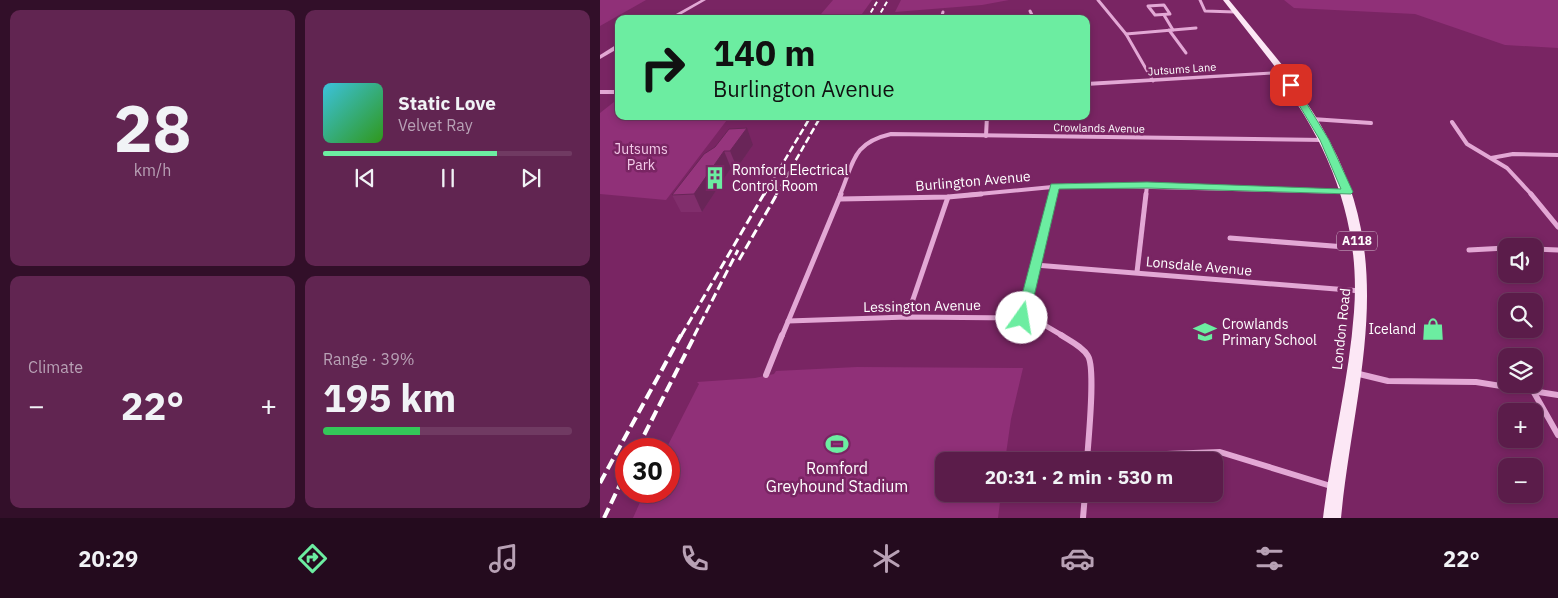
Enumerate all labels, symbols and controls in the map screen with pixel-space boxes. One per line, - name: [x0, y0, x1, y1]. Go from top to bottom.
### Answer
- text: 140 m: [713, 30, 816, 76]
- icon: right: [630, 35, 695, 100]
- street label: Jutsums Lane: [1147, 60, 1217, 78]
- pin: [1270, 64, 1312, 106]
- icon: arrive: [1277, 71, 1305, 99]
- text: Burlington Avenue: [713, 74, 895, 103]
- text: 28: [113, 85, 192, 170]
- text: Static Love: [398, 91, 496, 115]
- text: Velvet Ray: [398, 115, 473, 135]
- street label: Crowlands Avenue: [1053, 120, 1145, 136]
- park label: Jutsums Park: [614, 140, 668, 174]
- text: km/h: [134, 160, 171, 180]
- place label: Romford Electrical Control Room: [732, 161, 848, 195]
- icon: previous: [351, 164, 379, 192]
- icon: pause: [434, 164, 462, 192]
- icon: next: [517, 164, 545, 192]
- building icon: Romford Electrical Control Room: [702, 165, 728, 191]
- street label: Burlington Avenue: [915, 167, 1032, 195]
- road number: A118: [1337, 232, 1377, 250]
- map controls: [1498, 238, 1543, 503]
- button: sound: [1498, 238, 1543, 283]
- street label: Lonsdale Avenue: [1145, 252, 1253, 280]
- street label: London Road: [1328, 287, 1354, 371]
- position arrow: [995, 291, 1047, 343]
- button: search: [1498, 293, 1543, 338]
- street label: Lessington Avenue: [863, 296, 981, 316]
- place label: Crowlands Primary School: [1222, 315, 1317, 349]
- shop icon: Iceland: [1420, 316, 1446, 342]
- school or university icon: Crowlands Primary School: [1192, 319, 1218, 345]
- place label: Iceland: [1368, 320, 1416, 338]
- button: layers: [1498, 348, 1543, 393]
- text: Range · 39%: [323, 349, 415, 369]
- text: Climate: [28, 357, 83, 377]
- text: 195 km: [323, 373, 456, 422]
- text: 22°: [121, 381, 184, 430]
- text: −: [28, 387, 45, 424]
- text: +: [260, 387, 277, 424]
- button: +: [1498, 403, 1543, 448]
- sports icon: Romford Greyhound Stadium: [824, 431, 850, 457]
- speed limit sign: 30: [615, 438, 680, 503]
- place label: Romford Greyhound Stadium: [766, 458, 908, 496]
- button: −: [1498, 458, 1543, 503]
- text: 20:31 · 2 min · 530 m: [985, 465, 1173, 489]
- icon: directions: [295, 541, 330, 576]
- icon: music: [486, 541, 521, 576]
- icon: phone: [677, 541, 712, 576]
- icon: climate: [869, 541, 904, 576]
- icon: car: [1060, 541, 1095, 576]
- icon: filters: [1252, 541, 1287, 576]
- text: 20:29: [78, 544, 138, 573]
- text: 22°: [1443, 544, 1480, 573]

